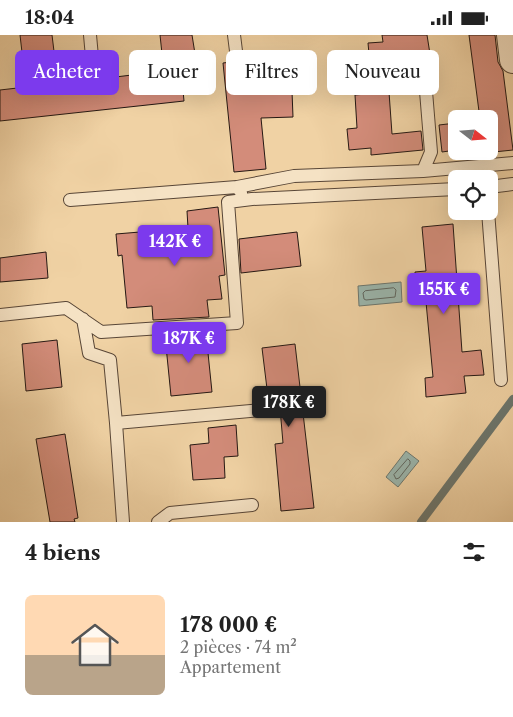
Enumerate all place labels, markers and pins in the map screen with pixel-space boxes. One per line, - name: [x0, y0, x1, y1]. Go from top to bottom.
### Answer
- pin: 142K €: [134, 225, 216, 267]
- pin: 155K €: [403, 273, 485, 315]
- pin: 187K €: [148, 321, 230, 364]
- pin: 178K €: [248, 385, 330, 428]

